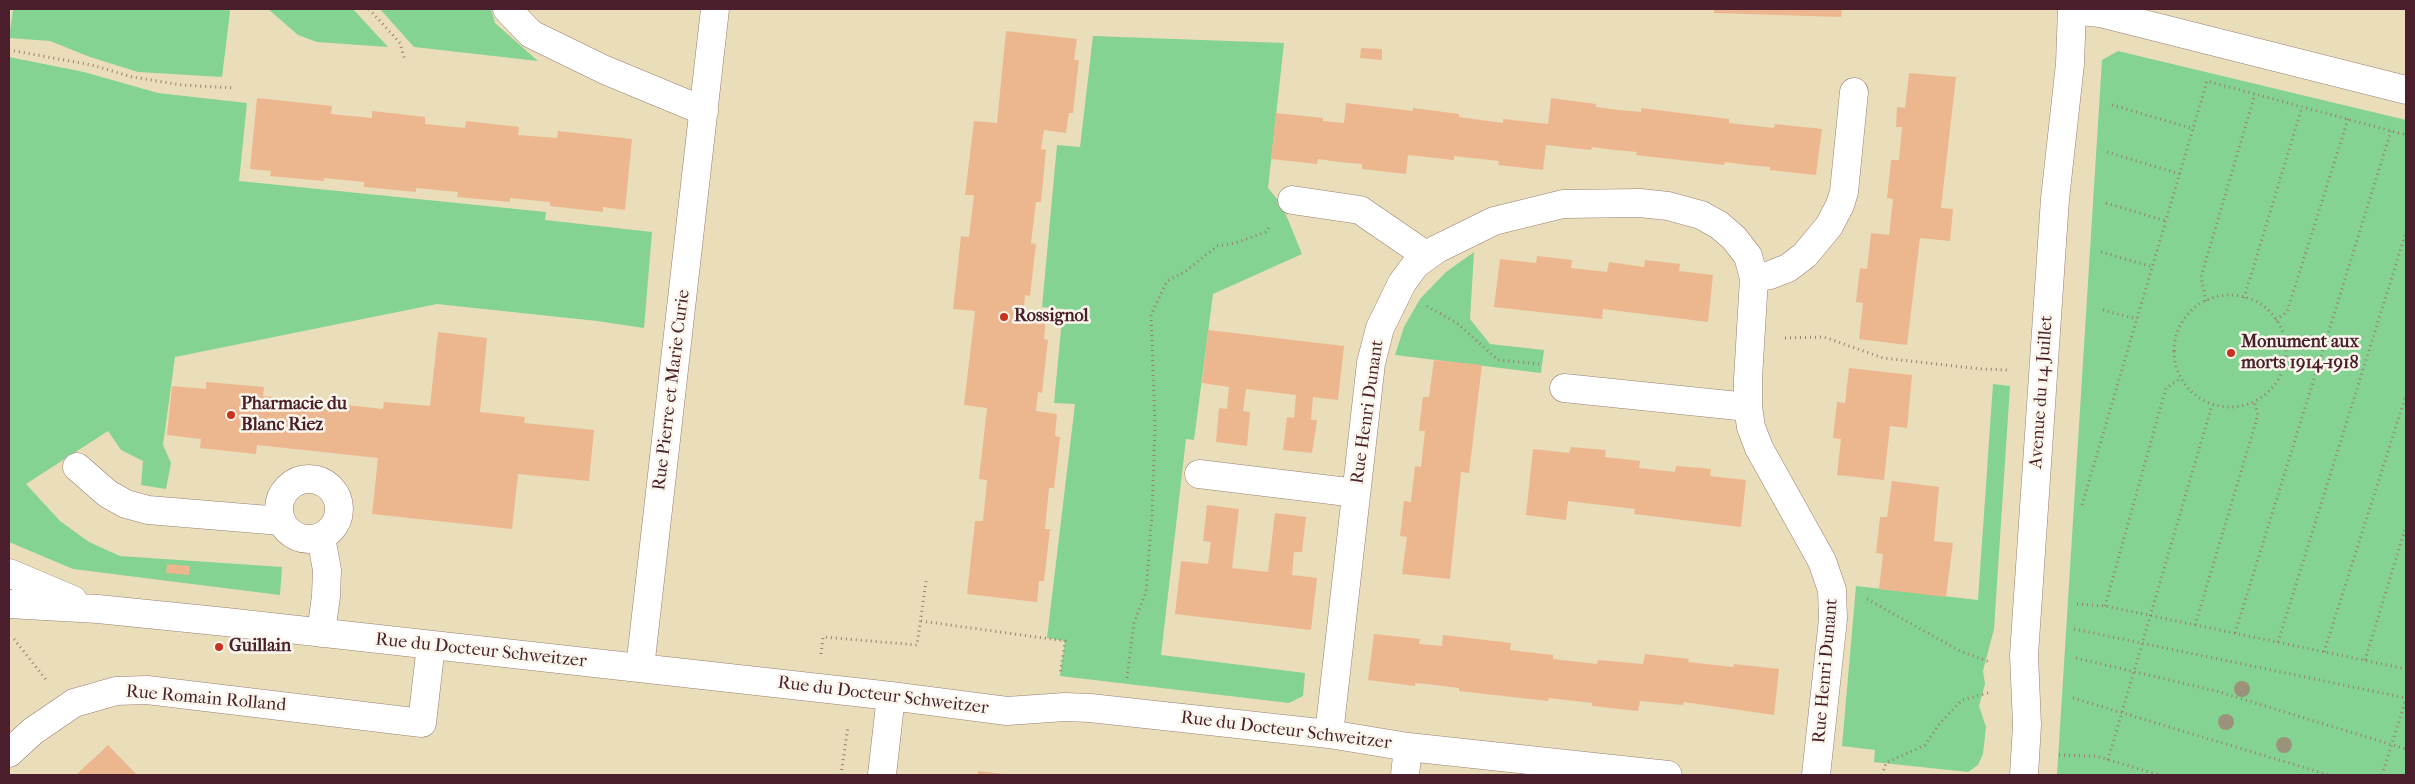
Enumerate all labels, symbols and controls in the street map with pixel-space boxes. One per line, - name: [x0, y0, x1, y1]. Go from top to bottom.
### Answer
- street label: Rue Pierre et Marie Curie: [649, 288, 695, 492]
- place label: Rossignol: [1014, 306, 1089, 328]
- marker: Rossignol: [998, 311, 1010, 323]
- street label: Avenue du 14 Juillet: [2026, 315, 2058, 469]
- place label: Monument aux morts 1914-1918: [2241, 332, 2359, 374]
- street label: Rue Henri Dunant: [1347, 339, 1389, 485]
- marker: Monument aux morts 1914-1918: [2225, 347, 2237, 359]
- place label: Pharmacie du Blanc Riez: [241, 394, 347, 436]
- marker: Pharmacie du Blanc Riez: [225, 409, 237, 421]
- street label: Rue Henri Dunant: [1809, 598, 1843, 744]
- street label: Rue du Docteur Schweitzer: [374, 629, 588, 673]
- place label: Guillain: [229, 636, 291, 658]
- marker: Guillain: [213, 641, 225, 653]
- street label: Rue du Docteur Schweitzer: [776, 672, 990, 720]
- street label: Rue Romain Rolland: [125, 681, 287, 717]
- street label: Rue du Docteur Schweitzer: [1179, 707, 1393, 755]

